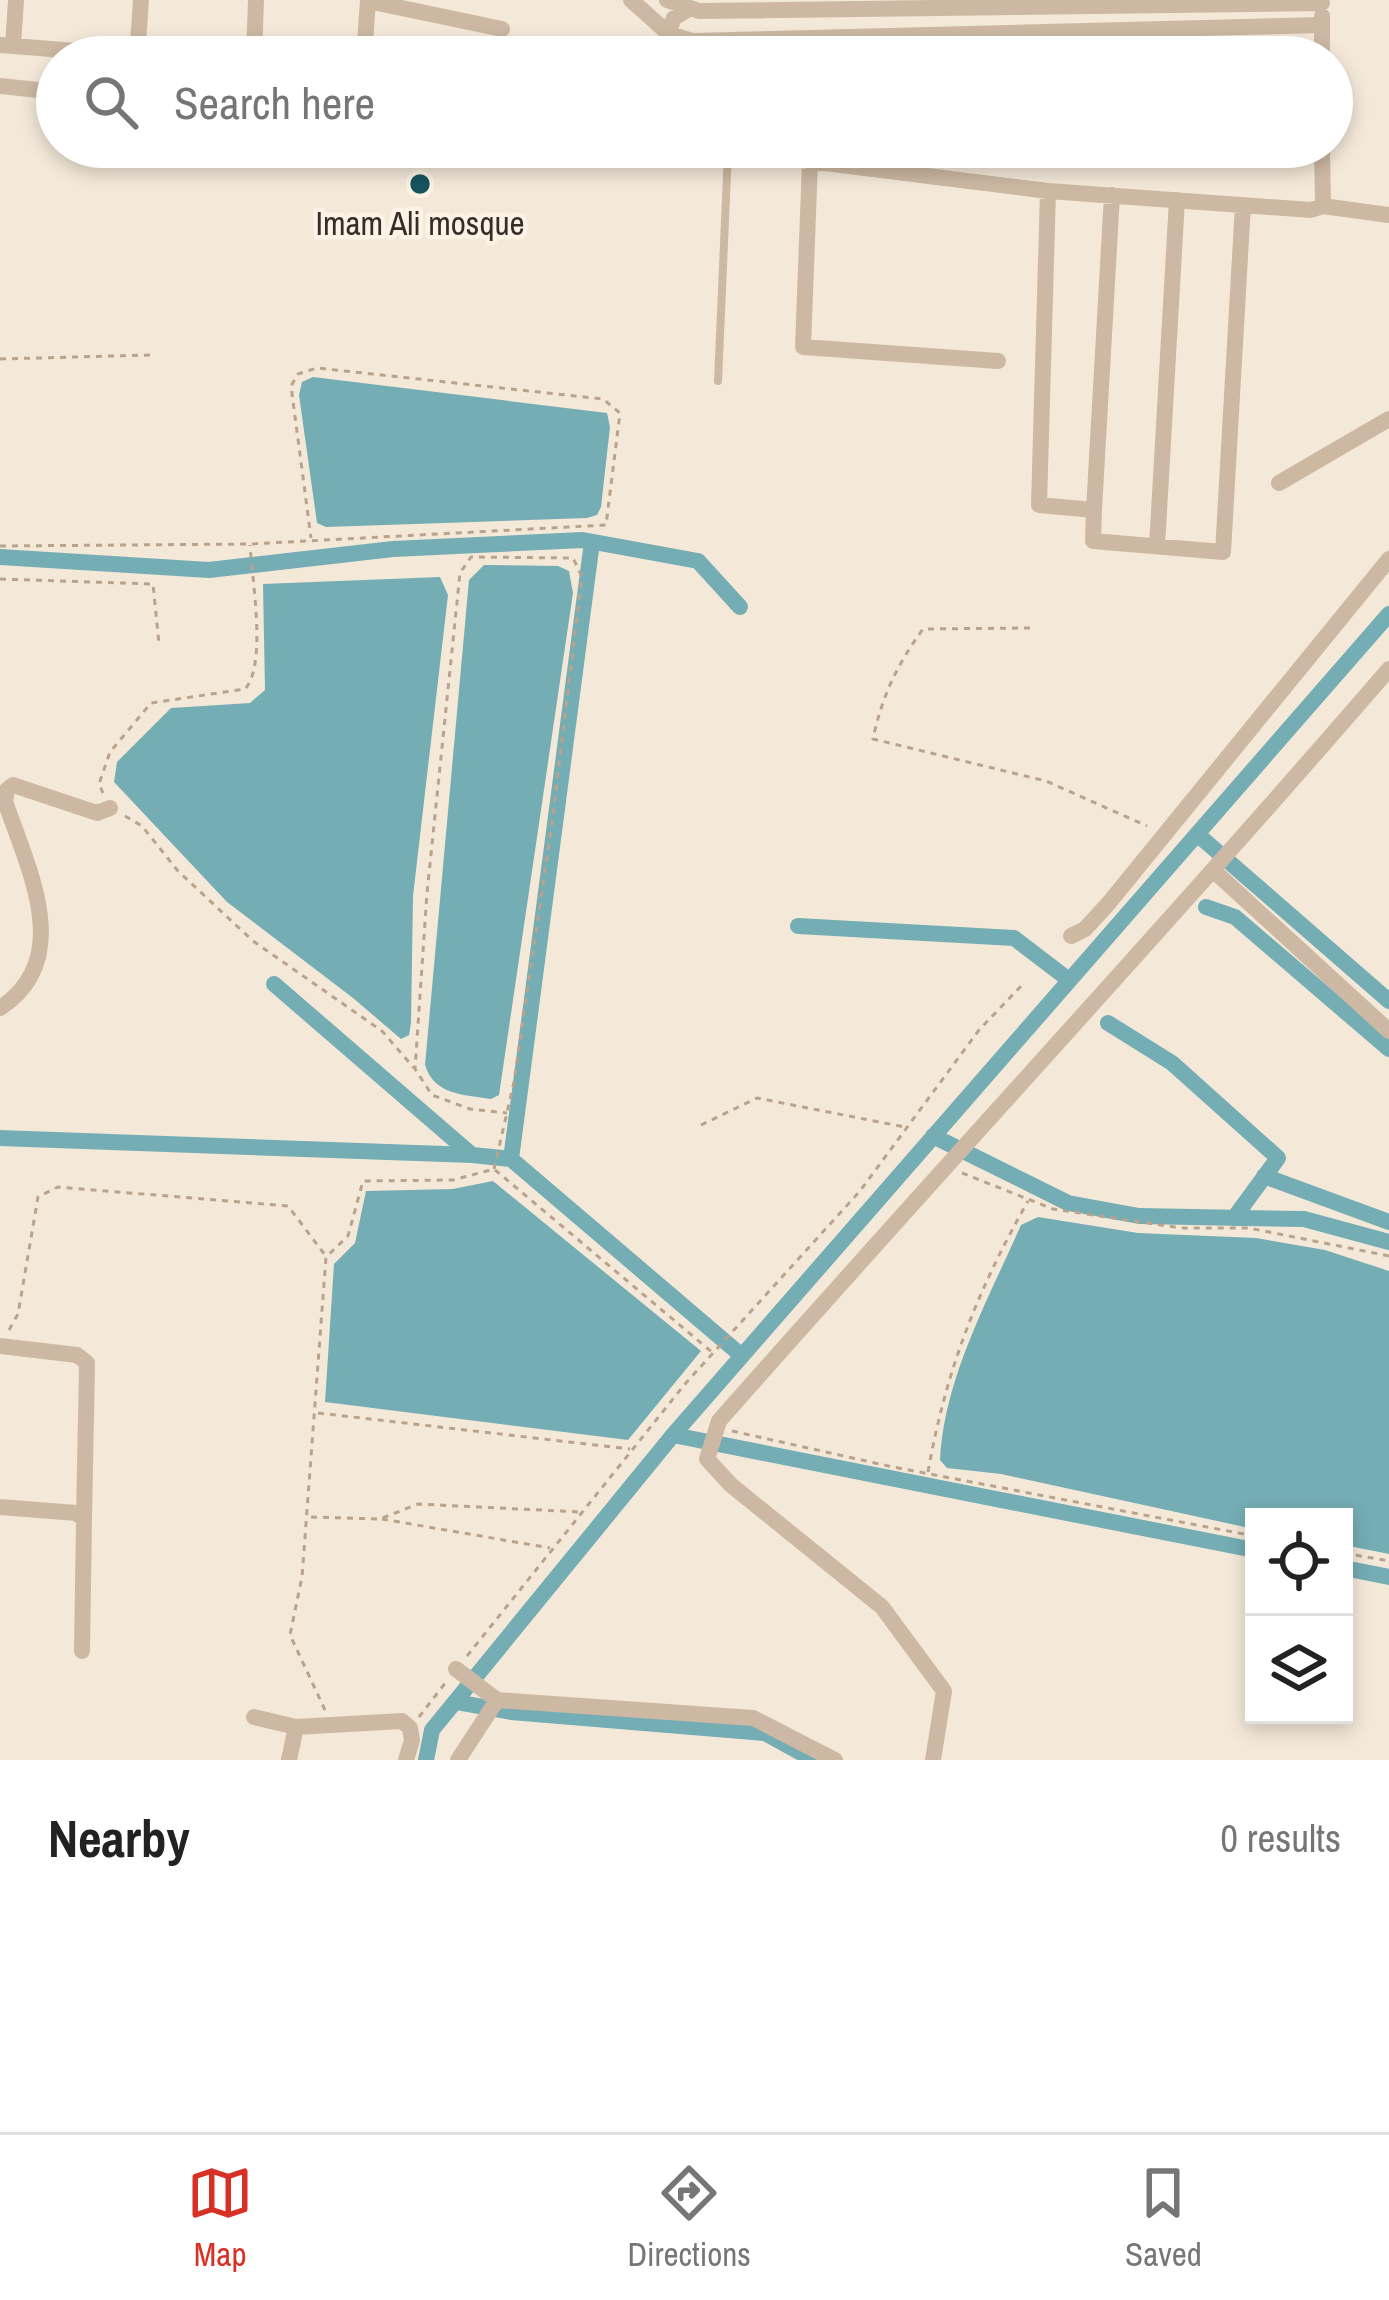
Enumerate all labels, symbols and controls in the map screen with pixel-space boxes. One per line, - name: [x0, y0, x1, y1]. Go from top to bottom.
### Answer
- search box: [36, 36, 1353, 168]
- icon: search: [78, 69, 144, 135]
- text: Search here: [174, 72, 375, 133]
- marker: Imam Ali mosque: [407, 171, 433, 197]
- place label: Imam Ali mosque: [315, 201, 525, 245]
- map controls: [1245, 1508, 1353, 1724]
- button: locate: [1245, 1508, 1353, 1616]
- button: layers: [1245, 1616, 1353, 1724]
- text: Nearby: [48, 1804, 190, 1873]
- text: 0 results: [1220, 1812, 1341, 1864]
- tab: Map: [187, 2160, 253, 2276]
- tab: Directions: [627, 2160, 751, 2276]
- tab: Saved: [1125, 2160, 1202, 2276]

